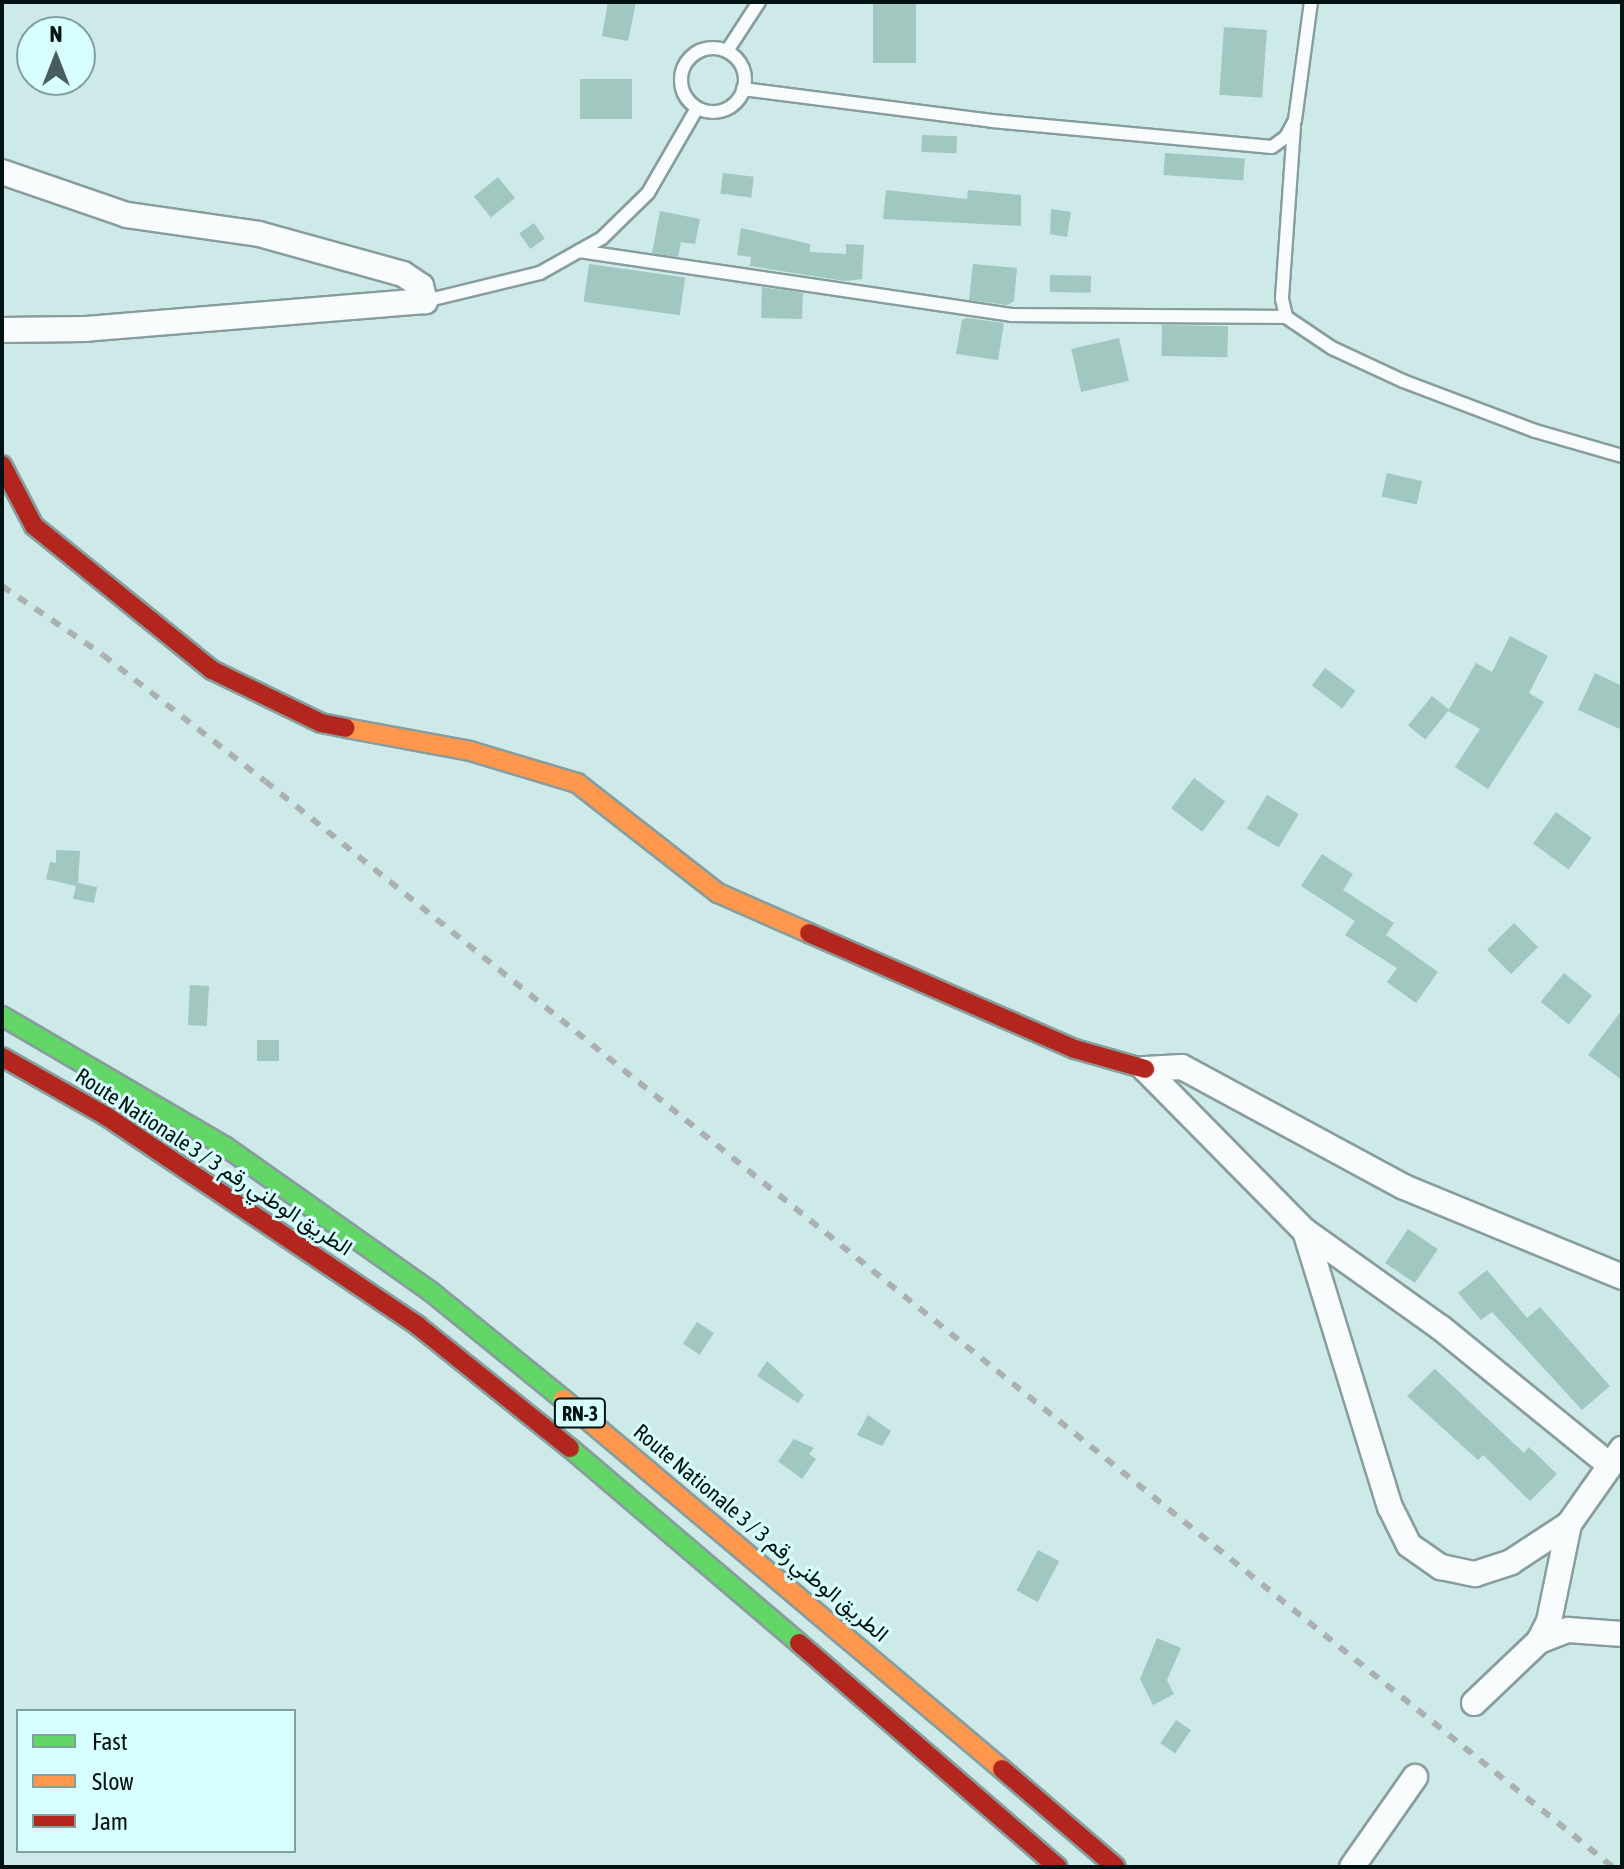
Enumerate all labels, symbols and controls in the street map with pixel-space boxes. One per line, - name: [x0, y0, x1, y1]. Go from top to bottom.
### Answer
- north arrow: [16, 16, 96, 96]
- text: N: [50, 21, 62, 47]
- street label: Route Nationale 3 / الطريق الوطني رقم 3: [71, 1063, 357, 1261]
- road number: RN-3: [552, 1397, 608, 1429]
- street label: Route Nationale 3 / الطريق الوطني رقم 3: [628, 1419, 894, 1647]
- legend: [16, 1709, 296, 1853]
- text: Fast: [92, 1728, 128, 1755]
- text: Slow: [92, 1768, 134, 1795]
- text: Jam: [92, 1808, 128, 1835]

